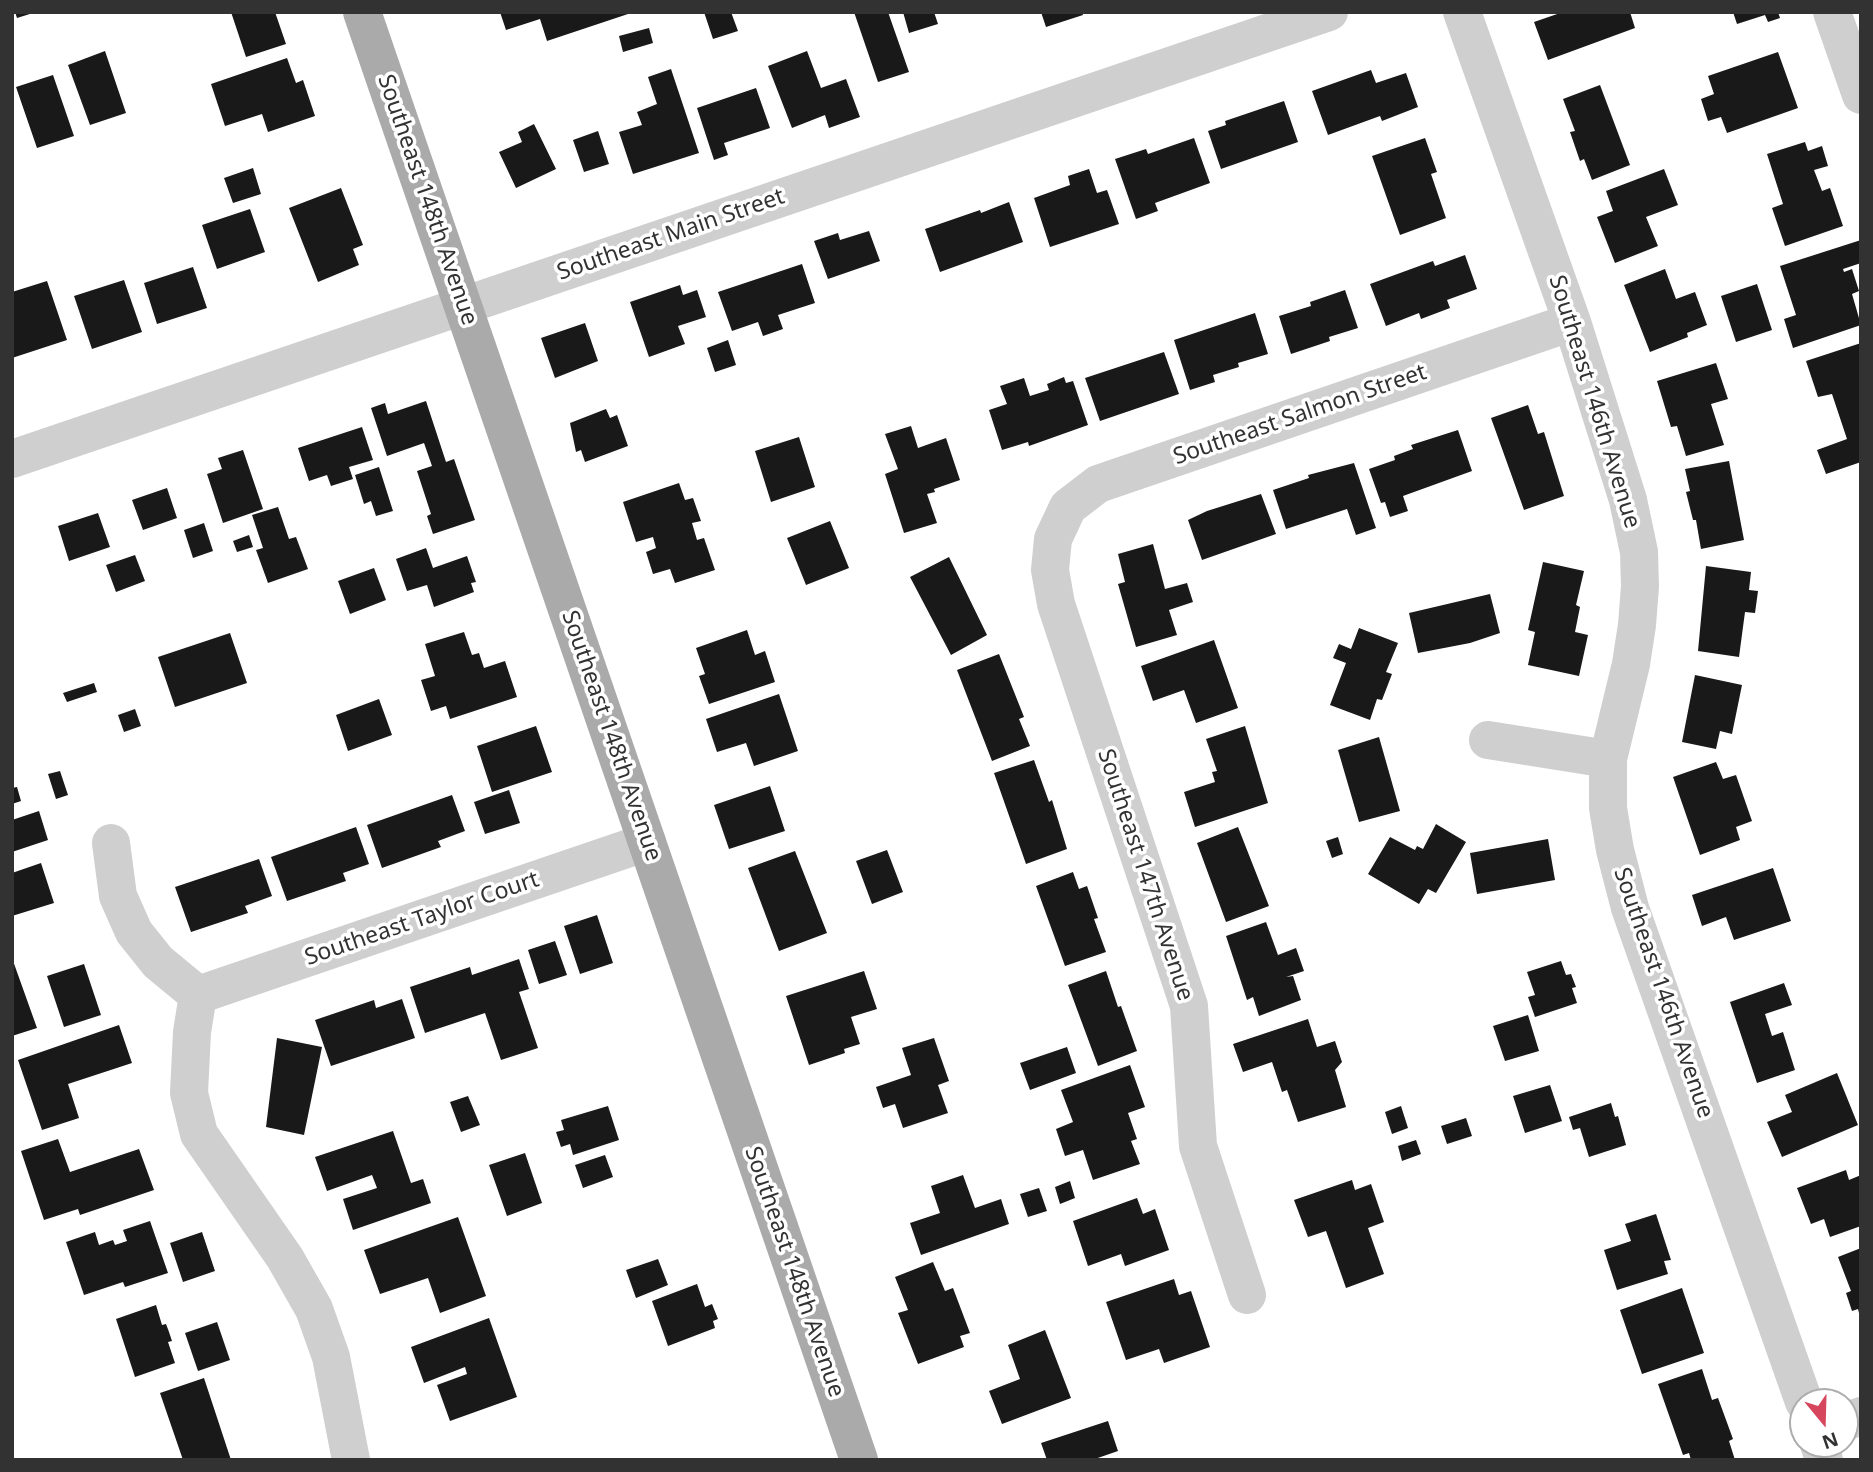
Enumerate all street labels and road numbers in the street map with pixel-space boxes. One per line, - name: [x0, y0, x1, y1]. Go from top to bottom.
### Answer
- street label: Southeast 148th Avenue: [371, 71, 483, 329]
- street label: Southeast Main Street: [554, 183, 788, 287]
- street label: Southeast 146th Avenue: [1542, 272, 1646, 532]
- street label: Southeast Salmon Street: [1170, 359, 1430, 471]
- street label: Southeast 148th Avenue: [555, 607, 667, 865]
- street label: Southeast 147th Avenue: [1091, 746, 1199, 1004]
- street label: Southeast 146th Avenue: [1607, 864, 1719, 1122]
- street label: Southeast Taylor Court: [301, 866, 543, 972]
- street label: Southeast 148th Avenue: [738, 1143, 850, 1401]

